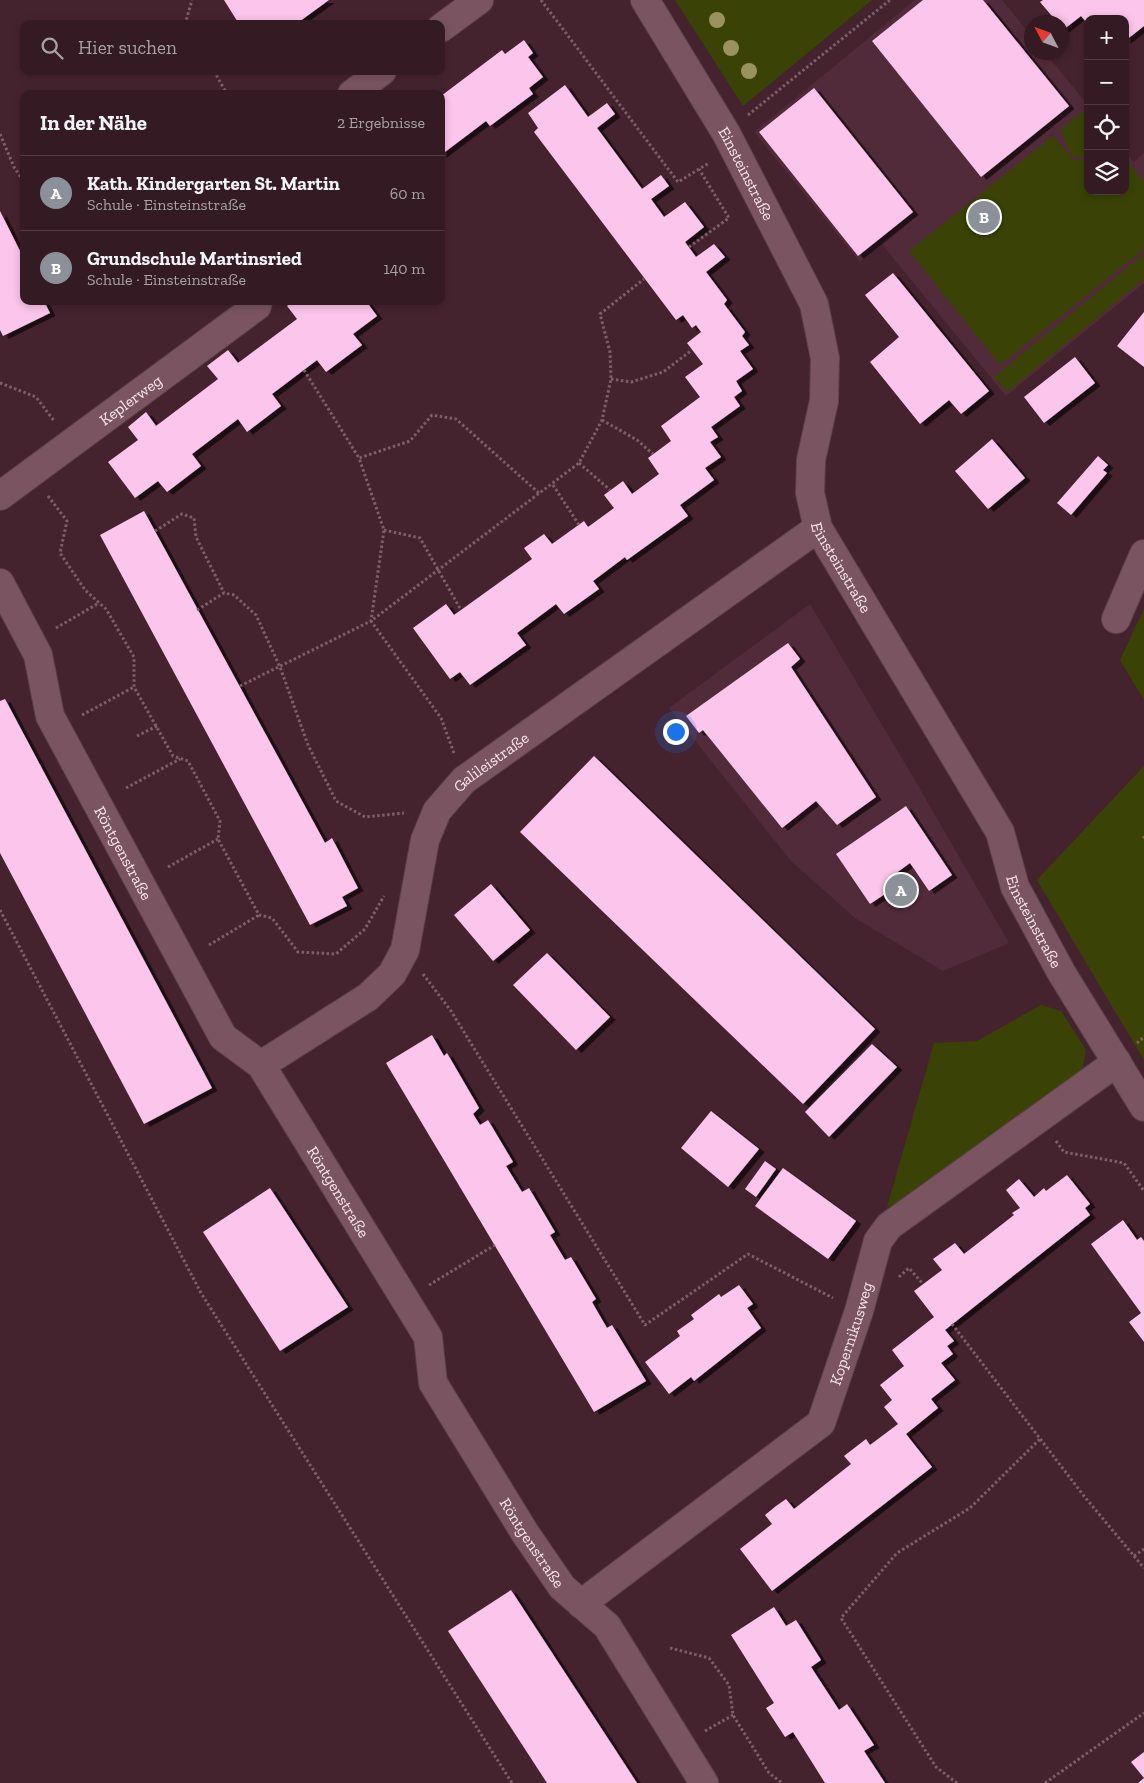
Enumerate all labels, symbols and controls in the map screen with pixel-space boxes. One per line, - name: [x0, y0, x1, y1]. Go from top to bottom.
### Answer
- north arrow: [1024, 15, 1069, 60]
- map controls: [1084, 15, 1129, 195]
- button: +: [1084, 15, 1129, 60]
- search box: [20, 20, 445, 75]
- icon: search: [38, 34, 66, 62]
- text: Hier suchen: [78, 36, 177, 59]
- button: −: [1084, 60, 1129, 105]
- button: locate: [1084, 105, 1129, 150]
- text: In der Nähe: [40, 110, 147, 135]
- text: 2 Ergebnisse: [337, 113, 425, 132]
- street label: Einsteinstraße: [715, 123, 779, 223]
- button: layers: [1084, 150, 1129, 195]
- text: Kath. Kindergarten St. Martin: [87, 172, 340, 195]
- text: A: [51, 184, 62, 203]
- text: 60 m: [390, 184, 425, 203]
- text: Schule · Einsteinstraße: [87, 195, 246, 214]
- pin: B: [968, 198, 1000, 236]
- text: Grundschule Martinsried: [87, 247, 302, 270]
- text: B: [51, 259, 61, 278]
- text: 140 m: [384, 259, 425, 278]
- text: Schule · Einsteinstraße: [87, 270, 246, 289]
- street label: Keplerweg: [95, 370, 166, 429]
- street label: Einsteinstraße: [807, 520, 876, 616]
- your location: [663, 719, 689, 745]
- street label: Galileistraße: [449, 728, 532, 795]
- street label: Röntgenstraße: [91, 803, 157, 903]
- pin: A: [885, 871, 917, 909]
- street label: Einsteinstraße: [1003, 873, 1066, 971]
- street label: Röntgenstraße: [303, 1142, 374, 1241]
- street label: Kopernikusweg: [825, 1279, 876, 1388]
- street label: Röntgenstraße: [496, 1494, 569, 1591]

